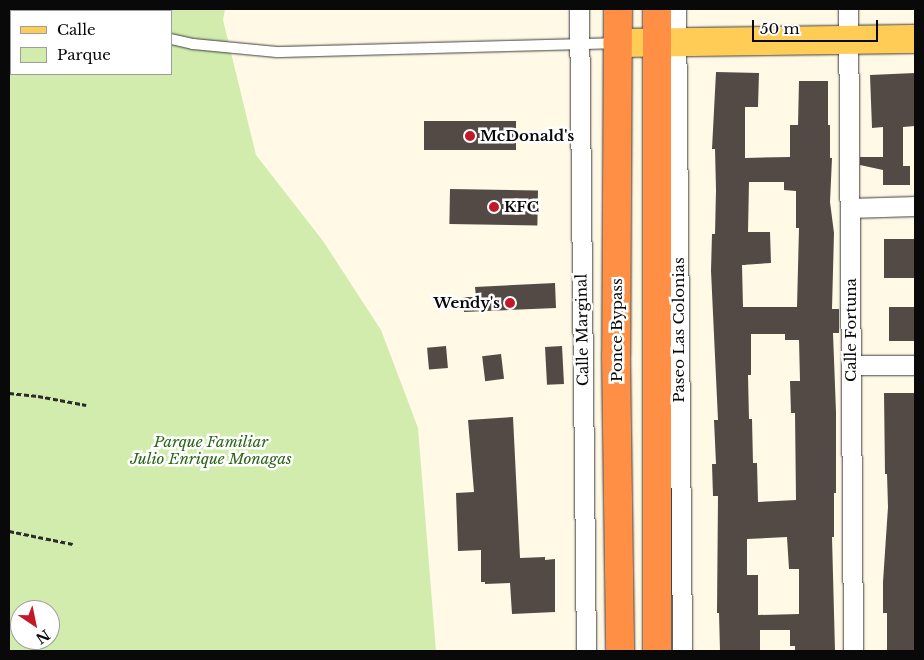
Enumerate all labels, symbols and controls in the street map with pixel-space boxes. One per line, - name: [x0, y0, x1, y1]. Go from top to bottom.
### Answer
- legend: [10, 10, 172, 75]
- scale bar: [754, 10, 880, 42]
- text: 50 m: [760, 19, 800, 38]
- text: Calle: [57, 20, 96, 39]
- text: Parque: [57, 45, 111, 64]
- place label: McDonald's: [480, 127, 574, 145]
- marker: McDonald's: [464, 130, 476, 142]
- place label: KFC: [504, 198, 539, 216]
- marker: KFC: [488, 201, 500, 213]
- street label: Paseo Las Colonias: [670, 257, 688, 403]
- street label: Calle Marginal: [572, 274, 592, 386]
- street label: Ponce Bypass: [608, 278, 626, 382]
- street label: Calle Fortuna: [842, 278, 860, 382]
- place label: Wendy's: [433, 294, 500, 312]
- marker: Wendy's: [504, 297, 516, 309]
- park label: Parque Familiar Julio Enrique Monagas: [130, 432, 292, 467]
- north arrow: [10, 600, 60, 650]
- text: N: [32, 625, 53, 648]

